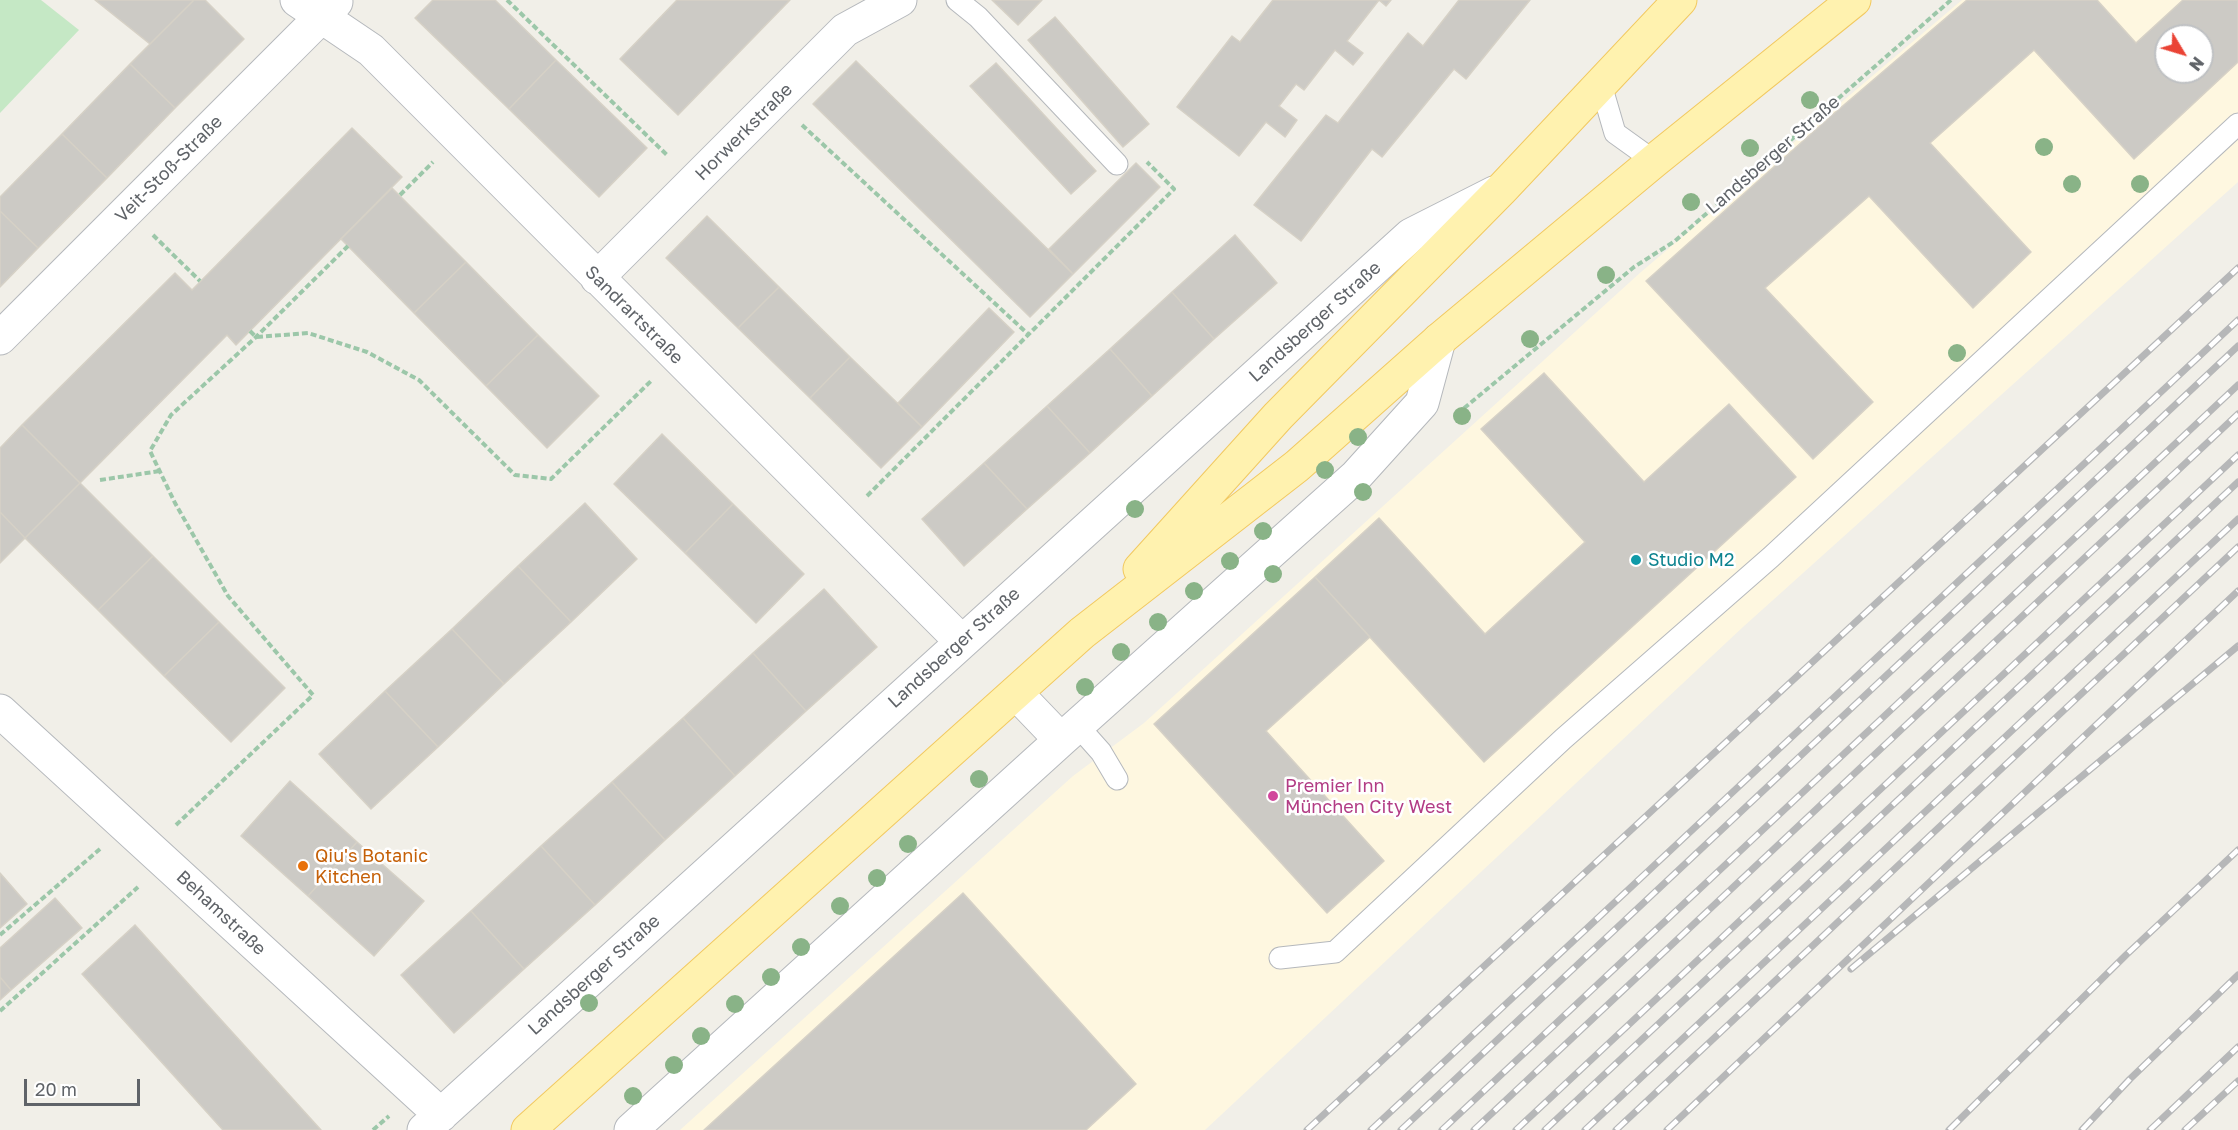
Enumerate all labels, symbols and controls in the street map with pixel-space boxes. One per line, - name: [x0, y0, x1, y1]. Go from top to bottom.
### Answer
- north arrow: [2154, 24, 2214, 84]
- text: N: [2185, 53, 2208, 75]
- street label: Horwerkstraße: [691, 79, 797, 185]
- street label: Landsberger Straße: [1702, 91, 1844, 219]
- street label: Veit-Stoß-Straße: [111, 111, 227, 227]
- street label: Landsberger Straße: [1245, 257, 1385, 387]
- street label: Sandrartstraße: [580, 261, 688, 369]
- place label: Studio M2: [1648, 549, 1734, 571]
- marker: Studio M2: [1629, 553, 1643, 567]
- street label: Landsberger Straße: [884, 583, 1024, 713]
- place label: Premier Inn München City West: [1285, 775, 1452, 818]
- marker: Premier Inn München City West: [1266, 789, 1280, 803]
- place label: Qiu's Botanic Kitchen: [315, 845, 428, 888]
- marker: Qiu's Botanic Kitchen: [296, 859, 310, 873]
- street label: Behamstraße: [172, 866, 270, 960]
- street label: Landsberger Straße: [524, 910, 664, 1040]
- scale bar: [27, 1067, 142, 1105]
- text: 20 m: [35, 1078, 77, 1100]

